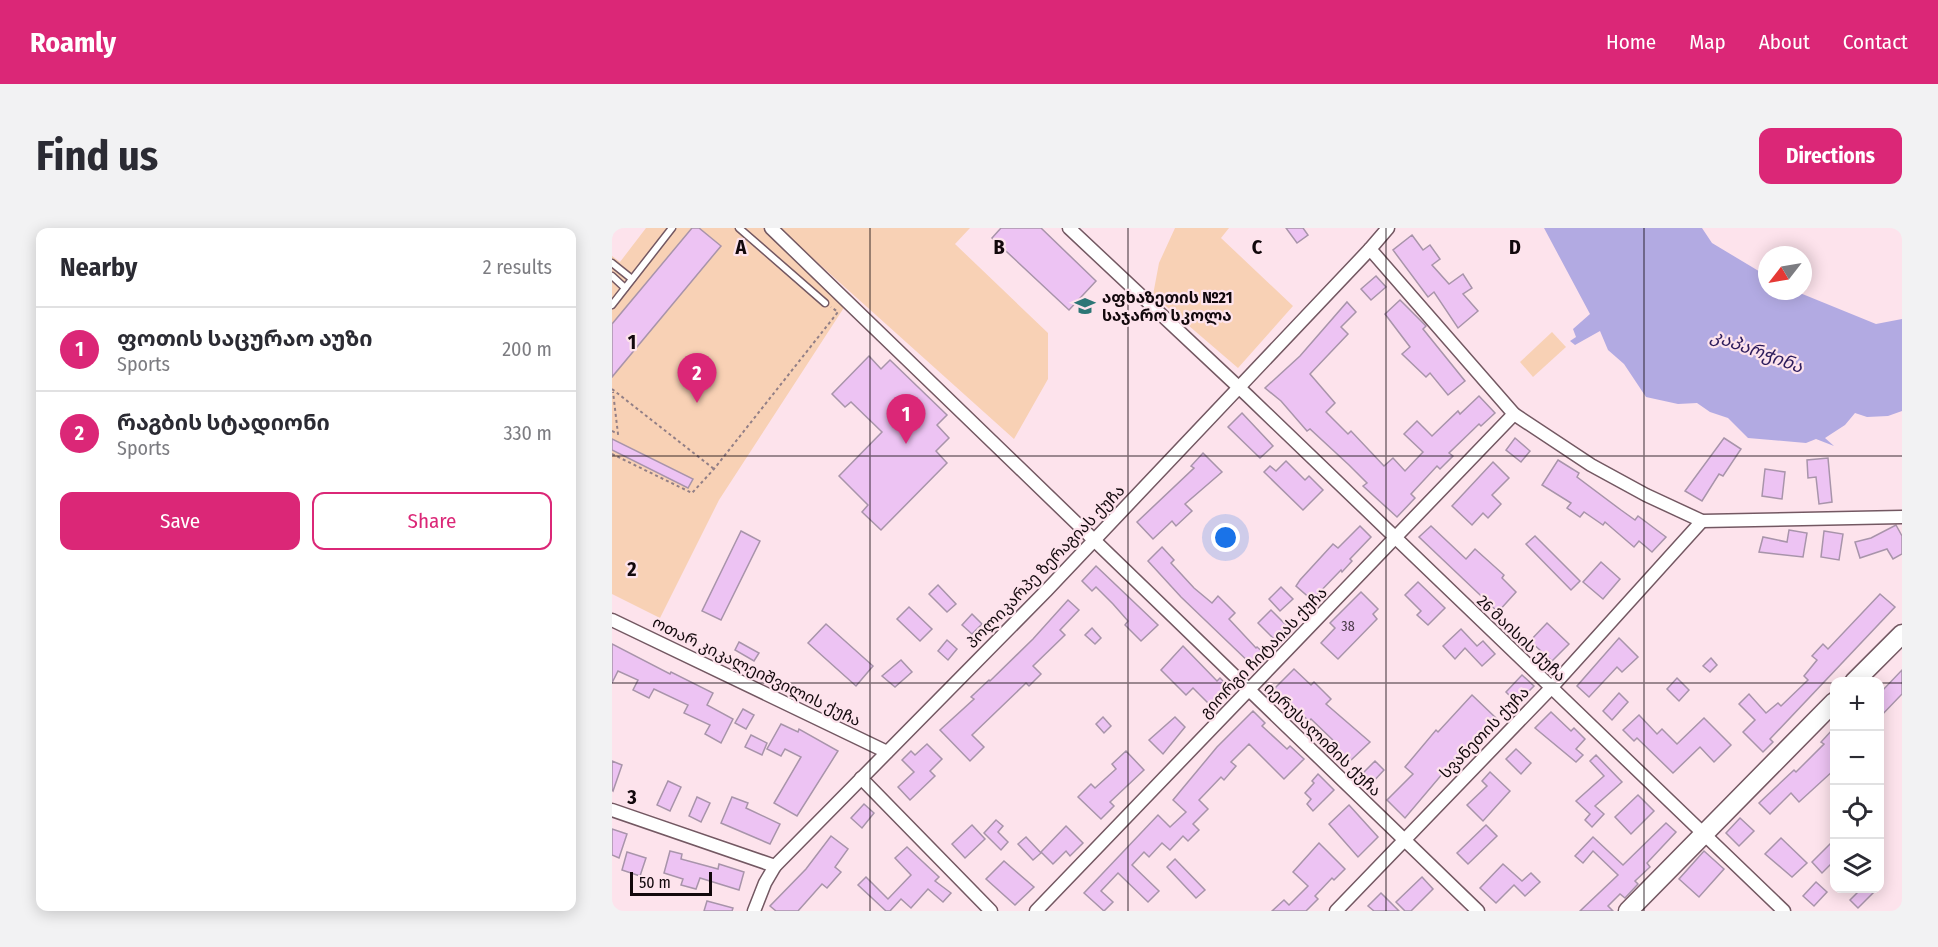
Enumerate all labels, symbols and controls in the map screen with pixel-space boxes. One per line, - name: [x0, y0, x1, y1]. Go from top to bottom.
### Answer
- text: Roamly: [30, 26, 116, 59]
- text: Home: [1606, 29, 1656, 55]
- text: Map: [1689, 29, 1726, 55]
- text: About: [1759, 29, 1810, 55]
- text: Contact: [1843, 29, 1908, 55]
- button: Directions: [1759, 128, 1902, 184]
- text: Find us: [36, 131, 158, 181]
- text: A: [735, 235, 748, 259]
- text: B: [993, 235, 1005, 259]
- text: C: [1252, 235, 1263, 259]
- text: D: [1509, 235, 1521, 259]
- north arrow: [1758, 246, 1812, 300]
- text: Nearby: [60, 252, 137, 283]
- text: 2 results: [483, 255, 552, 279]
- place label: აფხაზეთის №21 საჯარო სკოლა: [1102, 288, 1232, 326]
- school or university icon: აფხაზეთის №21 საჯარო სკოლა: [1073, 294, 1097, 318]
- water label: კაპარჭინა: [1708, 324, 1806, 378]
- text: ფოთის საცურაო აუზი: [117, 325, 373, 352]
- text: 1: [628, 330, 636, 354]
- text: 1: [75, 337, 84, 361]
- text: 200 m: [502, 337, 552, 361]
- text: Sports: [117, 352, 170, 376]
- pin: 2: [678, 354, 716, 403]
- pin: 1: [886, 394, 926, 444]
- text: რაგბის სტადიონი: [117, 409, 330, 436]
- text: 2: [75, 421, 84, 445]
- text: 330 m: [503, 421, 552, 445]
- text: Sports: [117, 436, 170, 460]
- street label: პოლიკარპე ზერაგიას ქუჩა: [962, 481, 1129, 653]
- button: Save: [60, 492, 300, 550]
- button: Share: [312, 492, 552, 550]
- your location: [1211, 523, 1240, 552]
- text: 2: [626, 557, 637, 581]
- street label: გიორგი ჩიტაიას ქუჩა: [1196, 583, 1331, 722]
- street label: 26 მაისის ქუჩა: [1473, 591, 1570, 686]
- street label: ოთარ კიკალეიშვილის ქუჩა: [649, 613, 864, 731]
- house number: 38: [1341, 618, 1355, 635]
- map controls: [1830, 677, 1884, 893]
- button: +: [1830, 677, 1884, 731]
- street label: იერუსალიმის ქუჩა: [1259, 679, 1385, 801]
- street label: სვანეთის ქუჩა: [1436, 683, 1533, 782]
- button: −: [1830, 731, 1884, 785]
- text: 3: [626, 785, 637, 809]
- button: locate: [1830, 785, 1884, 839]
- button: layers: [1830, 839, 1884, 893]
- scale bar: [630, 869, 712, 896]
- text: 50 m: [639, 873, 671, 892]

